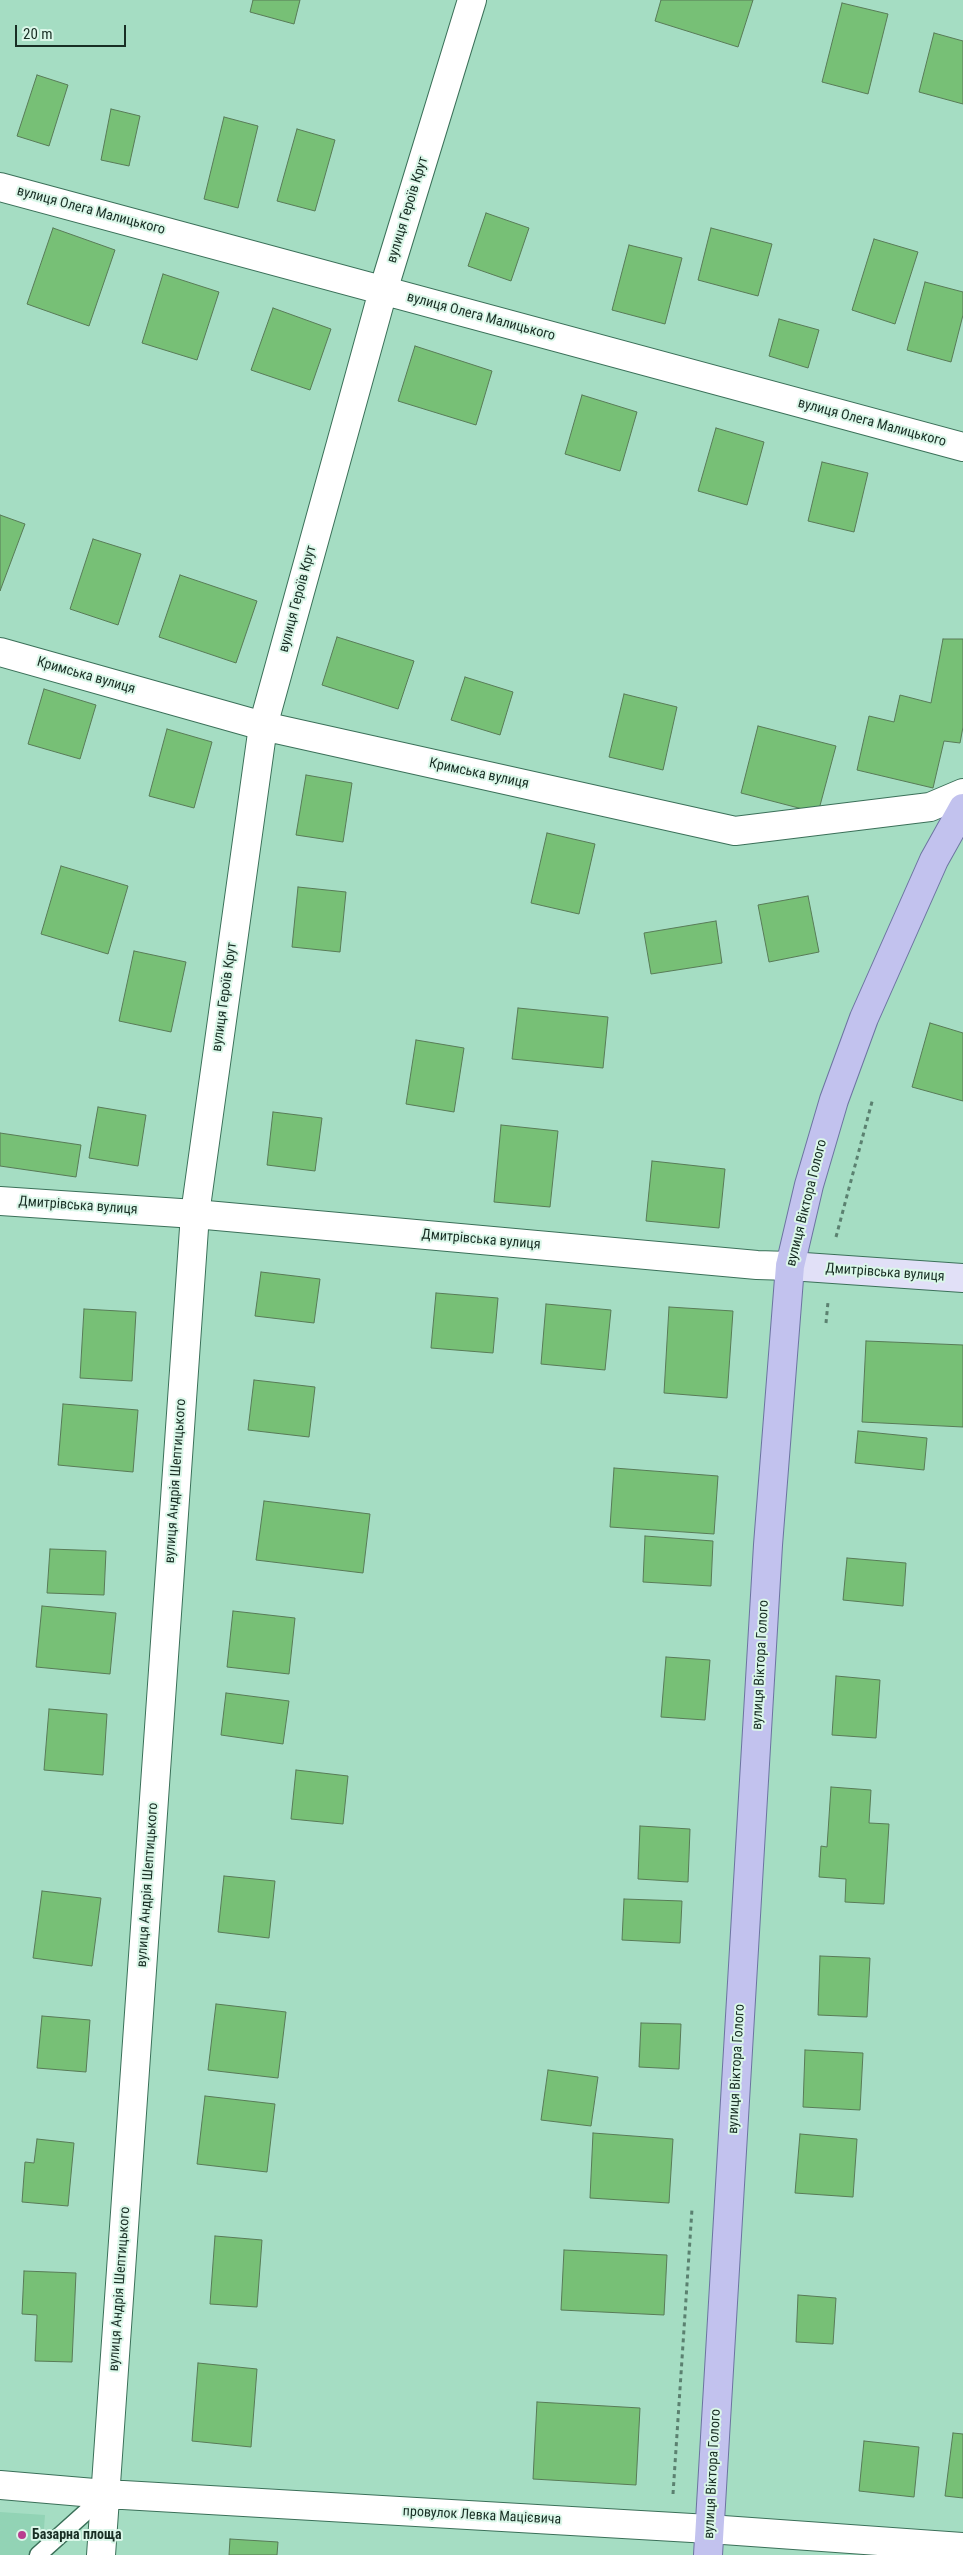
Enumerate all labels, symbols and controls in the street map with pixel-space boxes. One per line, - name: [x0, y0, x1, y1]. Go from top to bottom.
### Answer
- scale bar: [18, 15, 129, 47]
- text: 20 m: [23, 25, 53, 43]
- street label: вулиця Героїв Крут: [384, 155, 432, 265]
- street label: вулиця Олега Малицького: [15, 183, 167, 239]
- street label: вулиця Олега Малицького: [405, 289, 557, 345]
- street label: вулиця Олега Малицького: [796, 395, 948, 451]
- street label: вулиця Героїв Крут: [276, 544, 320, 654]
- street label: Кримська вулиця: [35, 654, 137, 698]
- street label: Кримська вулиця: [428, 755, 530, 793]
- street label: вулиця Героїв Крут: [209, 941, 241, 1053]
- street label: вулиця Віктора Голого: [783, 1138, 831, 1268]
- street label: Дмитрівська вулиця: [18, 1193, 138, 1219]
- street label: Дмитрівська вулиця: [421, 1226, 541, 1254]
- street label: Дмитрівська вулиця: [825, 1260, 945, 1286]
- street label: вулиця Андрія Шептицького: [162, 1398, 190, 1564]
- street label: вулиця Віктора Голого: [749, 1600, 773, 1730]
- street label: вулиця Андрія Шептицького: [134, 1802, 162, 1968]
- street label: вулиця Віктора Голого: [725, 2004, 749, 2134]
- street label: вулиця Андрія Шептицького: [106, 2206, 134, 2372]
- street label: вулиця Віктора Голого: [701, 2409, 725, 2539]
- street label: провулок Левка Мацієвича: [402, 2503, 562, 2529]
- place label: Базарна площа: [32, 2527, 122, 2543]
- marker: Базарна площа: [16, 2529, 28, 2541]

